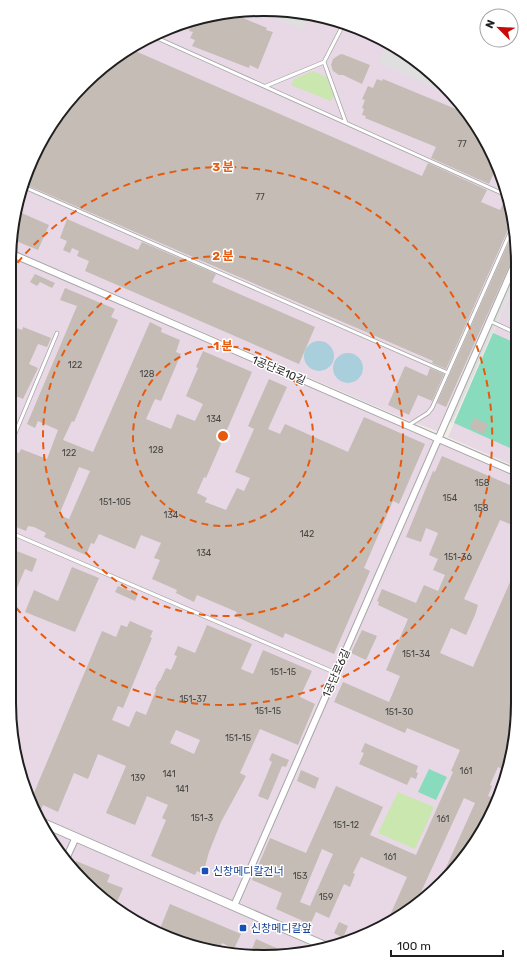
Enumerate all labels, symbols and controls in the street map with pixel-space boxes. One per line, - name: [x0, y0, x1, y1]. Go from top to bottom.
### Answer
- north arrow: [479, 8, 519, 48]
- text: N: [483, 18, 498, 30]
- house number: 77: [457, 139, 467, 149]
- text: 3 분: [212, 160, 234, 174]
- house number: 77: [255, 192, 265, 202]
- text: 2 분: [212, 249, 234, 263]
- text: 1 분: [213, 339, 233, 353]
- street label: 1공단로10길: [250, 353, 308, 388]
- house number: 122: [68, 360, 82, 370]
- house number: 128: [140, 369, 155, 379]
- house number: 134: [207, 414, 222, 424]
- centre of rings: [216, 429, 230, 443]
- house number: 128: [149, 445, 164, 455]
- house number: 122: [62, 448, 76, 458]
- house number: 158: [475, 478, 490, 488]
- house number: 154: [443, 493, 458, 503]
- house number: 151-105: [99, 497, 131, 507]
- house number: 158: [474, 503, 489, 513]
- house number: 134: [164, 510, 179, 520]
- house number: 142: [300, 529, 314, 539]
- house number: 134: [197, 548, 212, 558]
- house number: 151-36: [444, 552, 473, 562]
- street label: 1공단로6길: [320, 647, 353, 700]
- house number: 151-34: [402, 649, 430, 659]
- house number: 151-15: [270, 667, 296, 677]
- house number: 151-37: [179, 694, 207, 704]
- house number: 151-15: [255, 706, 281, 716]
- house number: 151-30: [385, 707, 413, 717]
- house number: 151-15: [225, 733, 251, 743]
- house number: 161: [460, 766, 473, 776]
- house number: 141: [162, 769, 176, 779]
- house number: 139: [131, 773, 145, 783]
- house number: 141: [175, 784, 189, 794]
- house number: 151-3: [191, 813, 213, 823]
- house number: 161: [437, 814, 450, 824]
- house number: 151-12: [333, 820, 359, 830]
- house number: 161: [384, 852, 397, 862]
- place label: 신창메디칼건너: [213, 865, 284, 878]
- marker: 신창메디칼건너: [200, 866, 210, 876]
- house number: 153: [293, 871, 307, 881]
- house number: 159: [319, 892, 333, 902]
- place label: 신창메디칼앞: [251, 922, 312, 935]
- marker: 신창메디칼앞: [238, 923, 248, 933]
- scale bar: [391, 932, 503, 958]
- text: 100 m: [397, 939, 431, 953]

